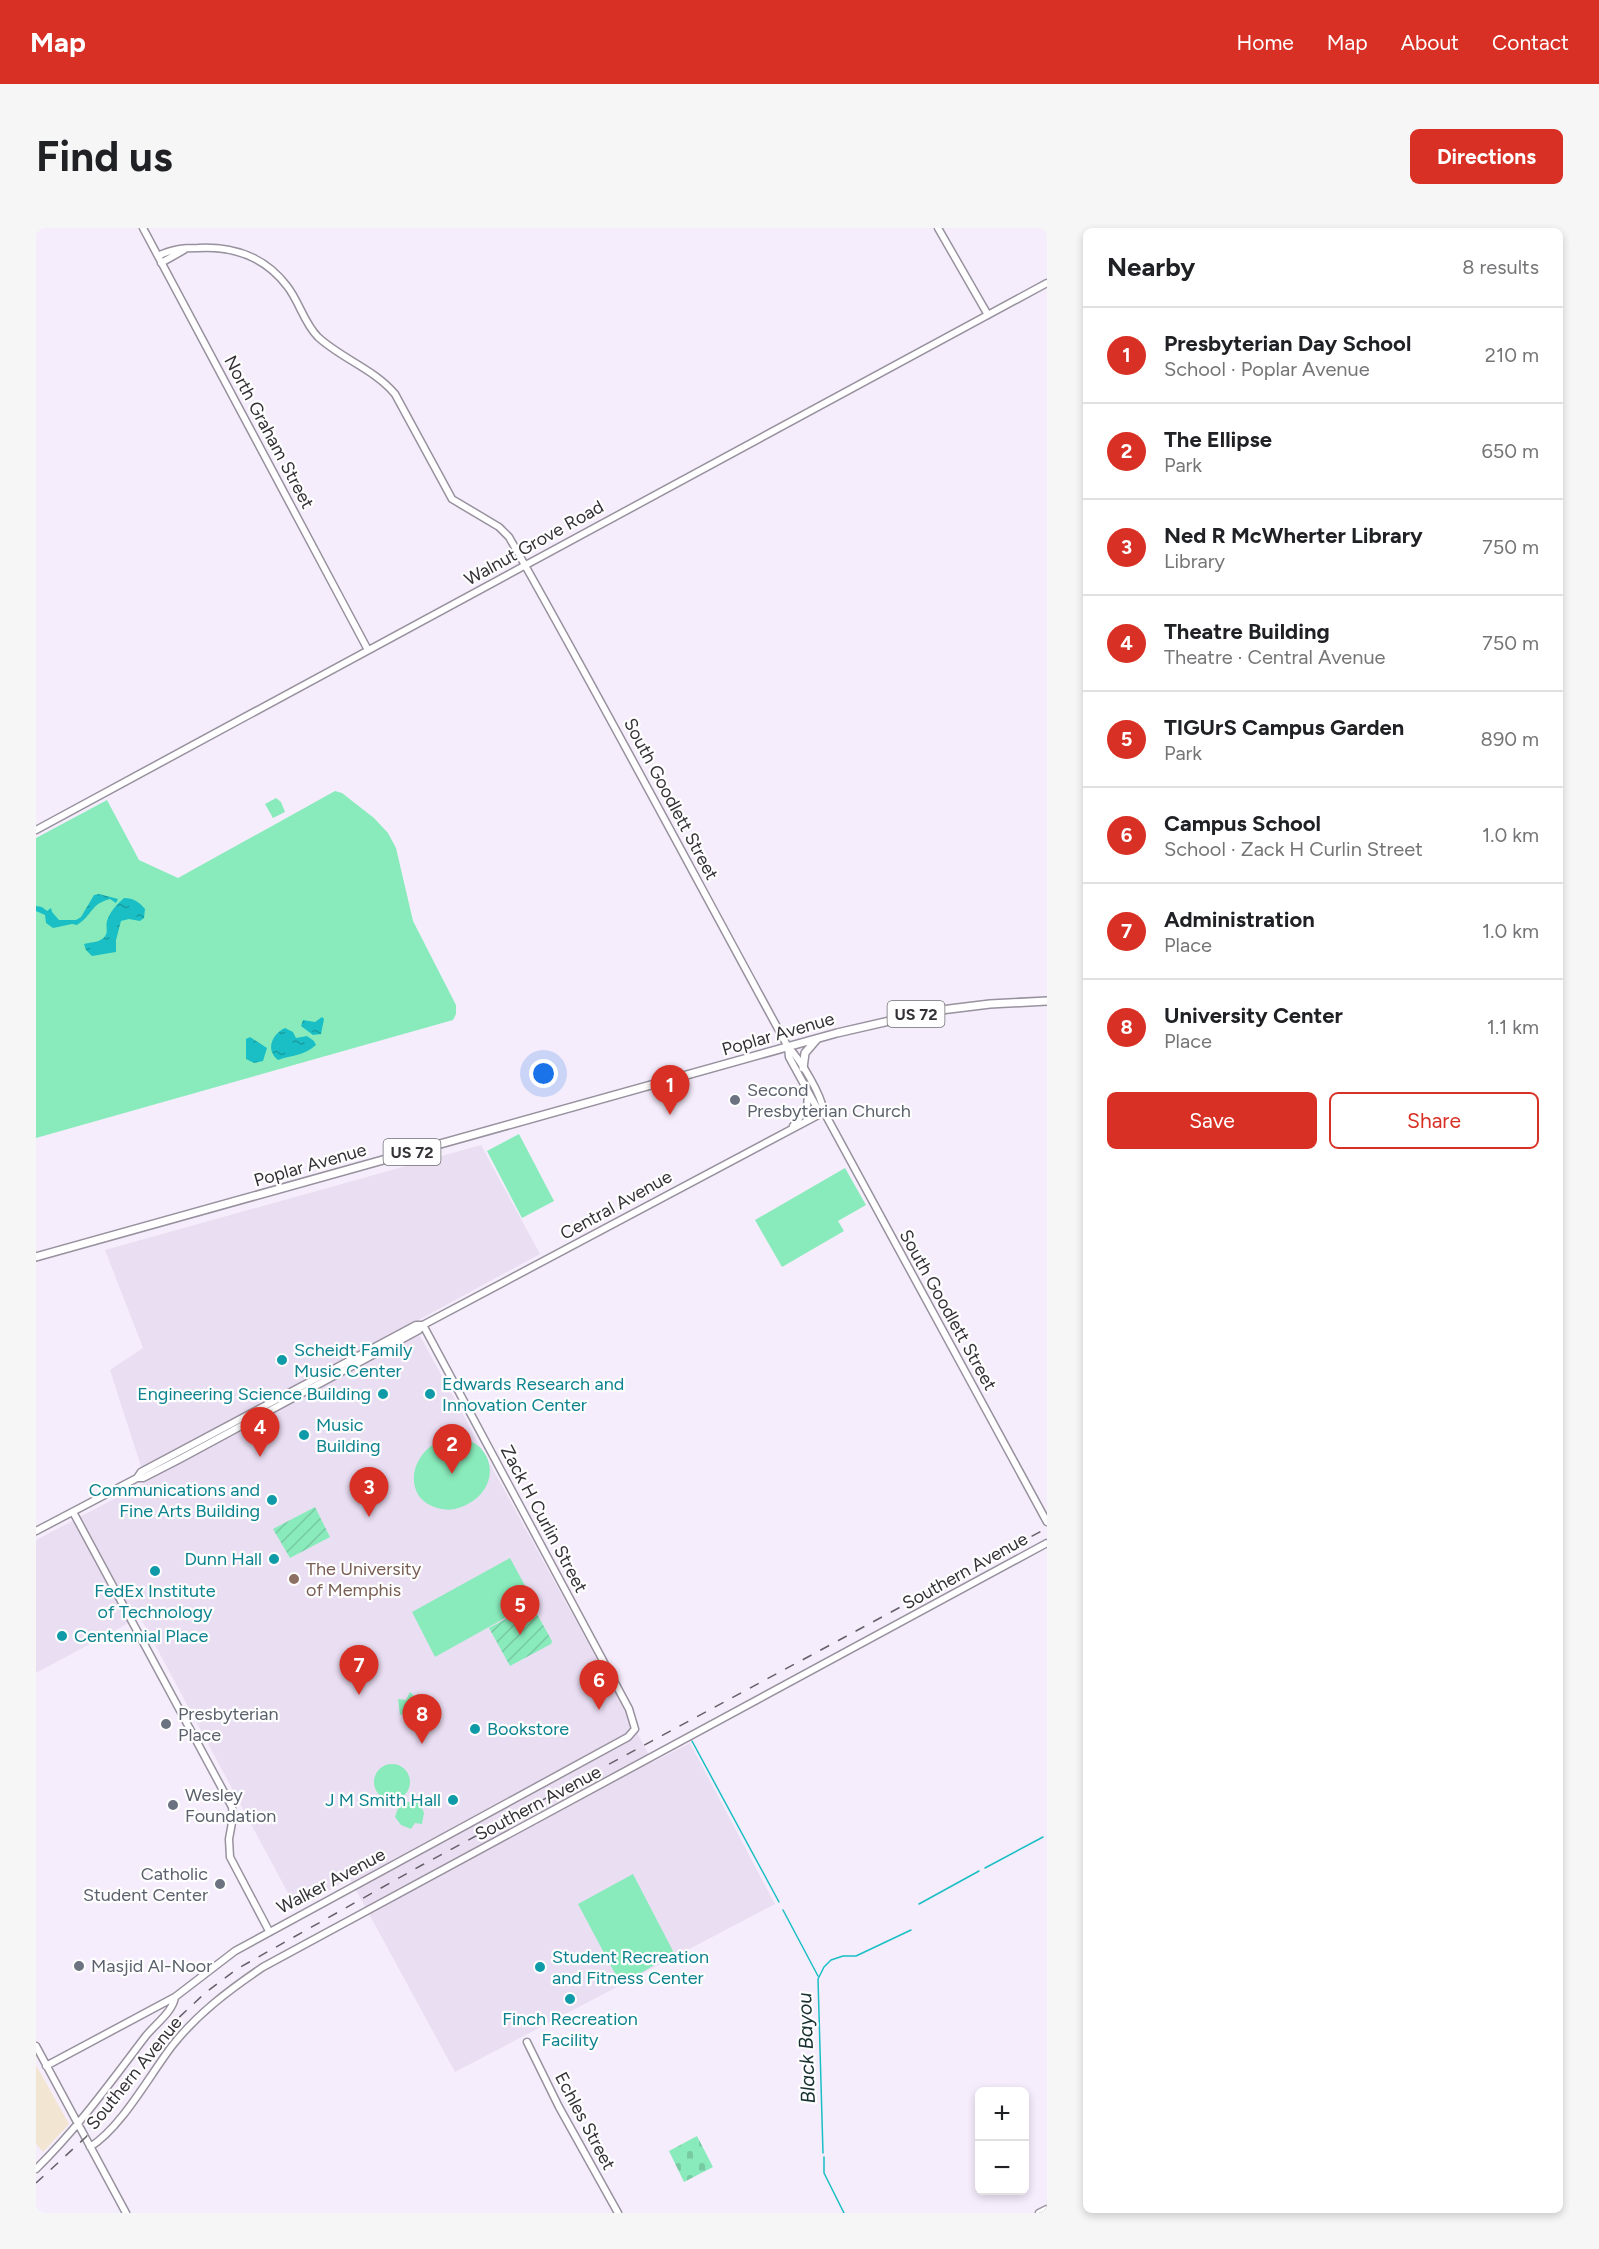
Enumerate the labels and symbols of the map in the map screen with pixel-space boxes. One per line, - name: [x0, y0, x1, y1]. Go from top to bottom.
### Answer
- street label: North Graham Street: [219, 352, 319, 512]
- street label: Walnut Grove Road: [461, 496, 607, 590]
- street label: South Goodlett Street: [619, 714, 723, 884]
- road number: US 72: [888, 1001, 944, 1027]
- street label: Poplar Avenue: [719, 1007, 837, 1061]
- your location: [529, 1059, 558, 1088]
- pin: 1: [650, 1066, 690, 1115]
- place label: Second Presbyterian Church: [747, 1079, 911, 1122]
- marker: Second Presbyterian Church: [728, 1093, 742, 1107]
- street label: Poplar Avenue: [251, 1138, 369, 1192]
- road number: US 72: [384, 1139, 440, 1165]
- street label: Central Avenue: [556, 1165, 676, 1245]
- street label: South Goodlett Street: [895, 1226, 1001, 1394]
- place label: Scheidt Family Music Center: [294, 1339, 413, 1382]
- marker: Scheidt Family Music Center: [275, 1353, 289, 1367]
- place label: Edwards Research and Innovation Center: [442, 1373, 624, 1416]
- place label: Engineering Science Building: [137, 1383, 371, 1405]
- marker: Engineering Science Building: [376, 1387, 390, 1401]
- marker: Edwards Research and Innovation Center: [423, 1387, 437, 1401]
- pin: 4: [240, 1408, 280, 1457]
- place label: Music Building: [316, 1414, 381, 1457]
- pin: 2: [432, 1424, 472, 1474]
- marker: Music Building: [297, 1428, 311, 1442]
- street label: Zack H Curlin Street: [496, 1442, 592, 1597]
- pin: 3: [350, 1468, 388, 1517]
- place label: Communications and Fine Arts Building: [89, 1479, 260, 1522]
- marker: Communications and Fine Arts Building: [265, 1493, 279, 1507]
- street label: Southern Avenue: [899, 1527, 1032, 1614]
- place label: Dunn Hall: [184, 1548, 262, 1570]
- marker: Dunn Hall: [267, 1552, 281, 1566]
- place label: The University of Memphis: [306, 1558, 422, 1601]
- marker: FedEx Institute of Technology: [148, 1564, 162, 1578]
- marker: The University of Memphis: [287, 1572, 301, 1586]
- place label: FedEx Institute of Technology: [94, 1580, 216, 1623]
- pin: 5: [500, 1586, 540, 1635]
- place label: Centennial Place: [74, 1625, 209, 1647]
- marker: Centennial Place: [55, 1629, 69, 1643]
- pin: 7: [340, 1646, 378, 1695]
- pin: 6: [580, 1660, 618, 1710]
- pin: 8: [402, 1694, 442, 1744]
- place label: Presbyterian Place: [178, 1703, 279, 1746]
- marker: Presbyterian Place: [159, 1717, 173, 1731]
- place label: Bookstore: [487, 1718, 569, 1740]
- marker: Bookstore: [468, 1722, 482, 1736]
- street label: Southern Avenue: [471, 1760, 605, 1845]
- place label: Wesley Foundation: [185, 1784, 276, 1827]
- place label: J M Smith Hall: [325, 1789, 441, 1811]
- marker: J M Smith Hall: [446, 1793, 460, 1807]
- marker: Wesley Foundation: [166, 1798, 180, 1812]
- street label: Walker Avenue: [273, 1843, 389, 1919]
- place label: Catholic Student Center: [83, 1863, 208, 1906]
- marker: Catholic Student Center: [213, 1877, 227, 1891]
- place label: Student Recreation and Fitness Center: [552, 1946, 709, 1989]
- place label: Masjid Al-Noor: [91, 1955, 212, 1977]
- marker: Masjid Al-Noor: [72, 1959, 86, 1973]
- marker: Student Recreation and Fitness Center: [533, 1960, 547, 1974]
- marker: Finch Recreation Facility: [563, 1992, 577, 2006]
- water label: Black Bayou: [792, 1992, 820, 2104]
- place label: Finch Recreation Facility: [502, 2008, 638, 2051]
- street label: Southern Avenue: [82, 2012, 187, 2134]
- street label: Echles Street: [550, 2068, 620, 2174]

